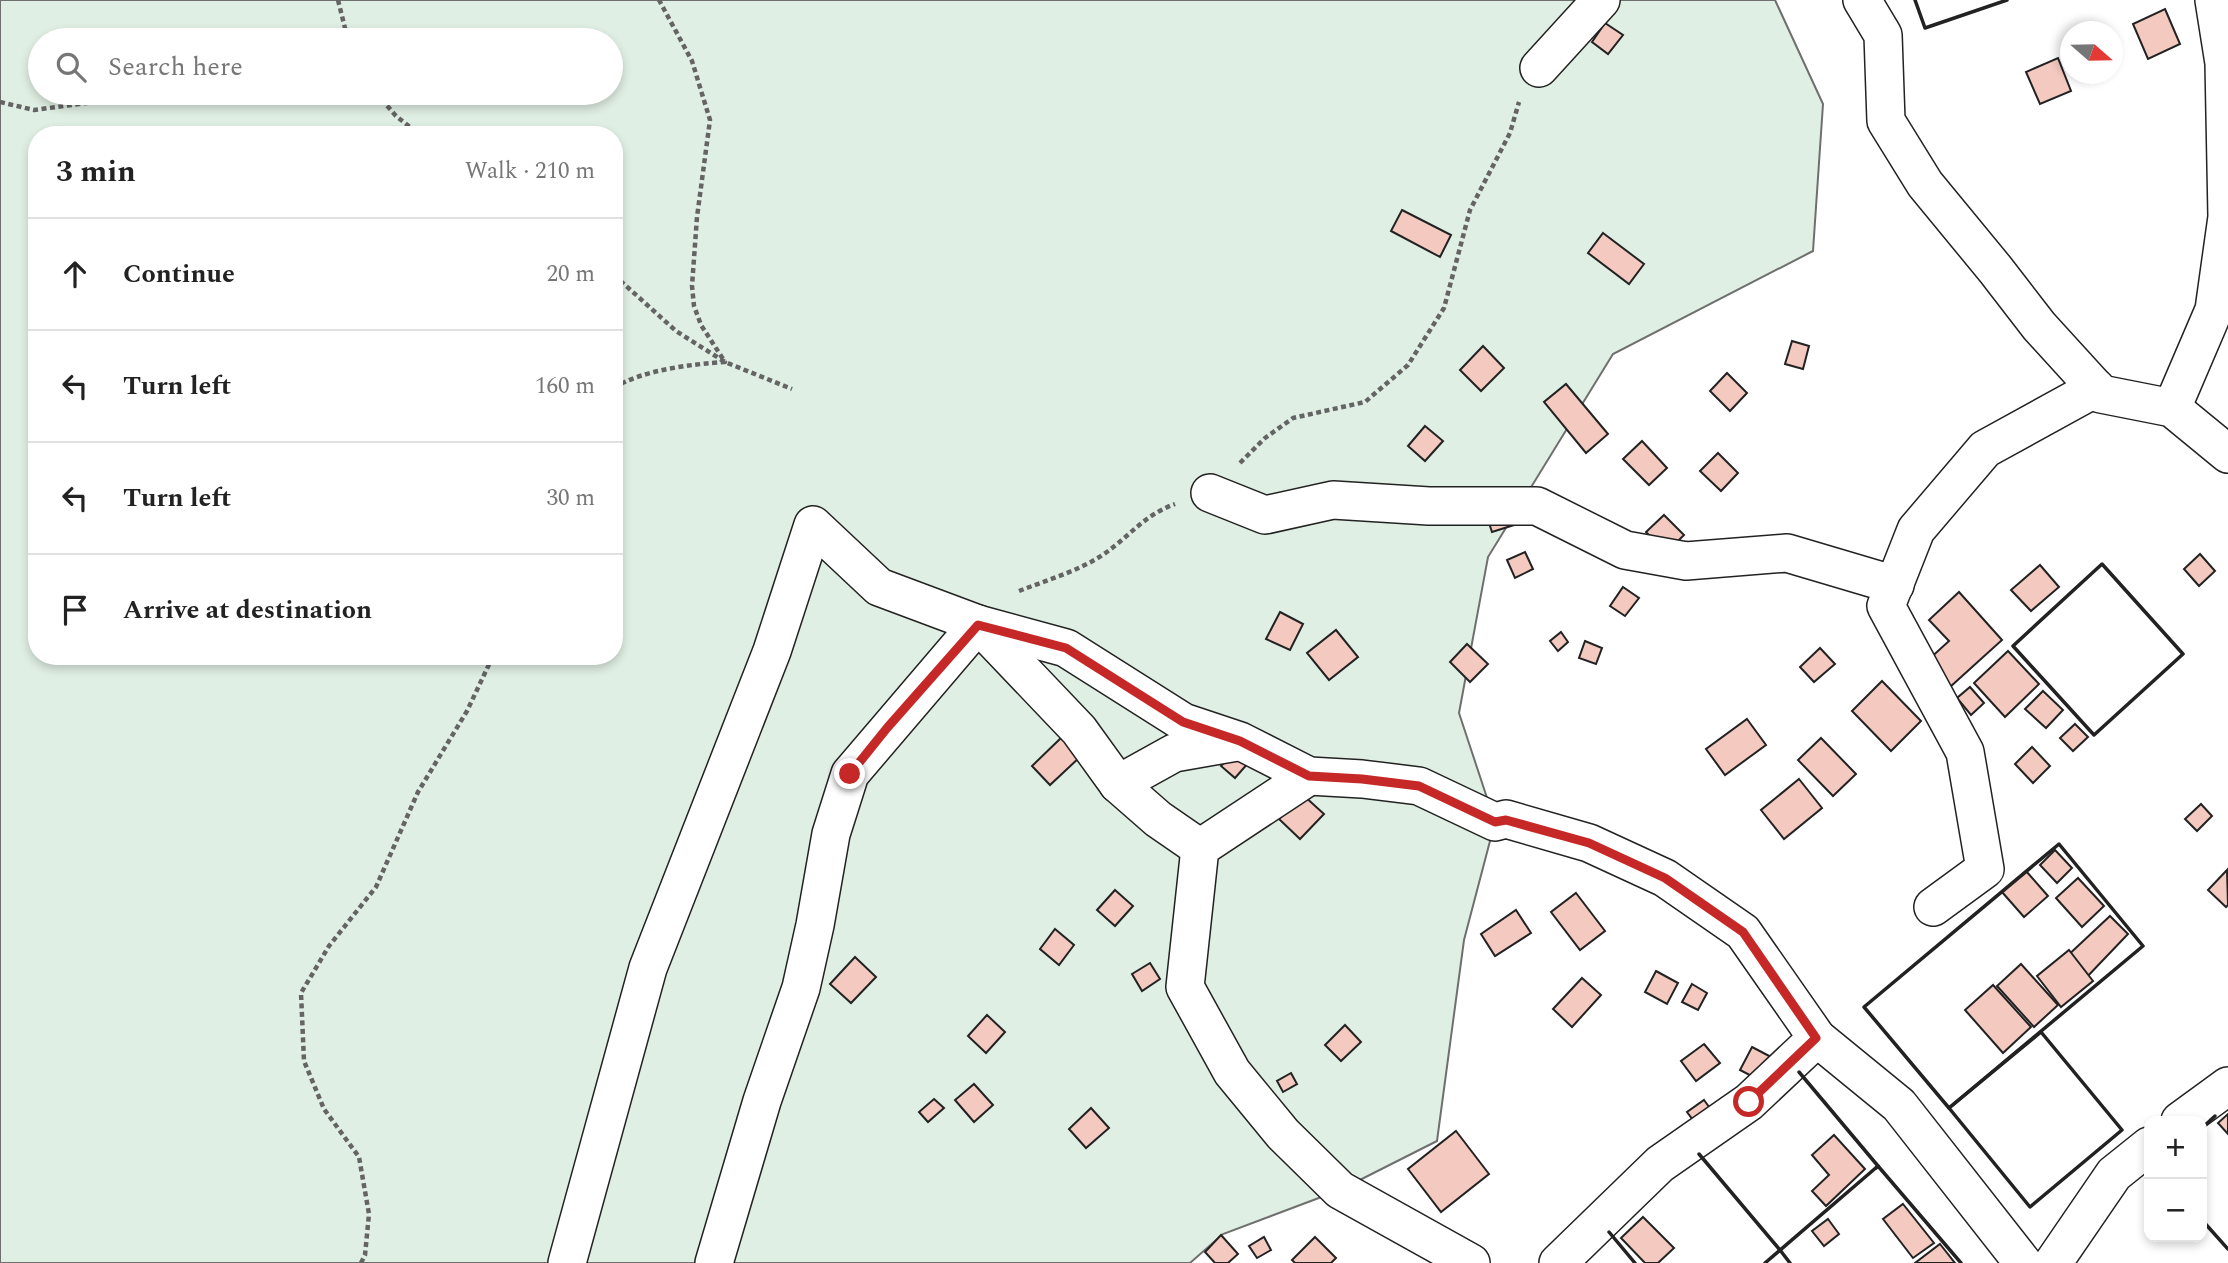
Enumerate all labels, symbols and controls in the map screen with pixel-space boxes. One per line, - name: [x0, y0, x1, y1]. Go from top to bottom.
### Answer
- north arrow: [2060, 21, 2123, 84]
- search box: [28, 28, 623, 105]
- text: Search here: [108, 47, 243, 87]
- icon: search: [52, 48, 90, 86]
- text: 3 min: [56, 149, 136, 195]
- text: Walk · 210 m: [465, 154, 595, 189]
- text: Continue: [123, 254, 235, 294]
- icon: ahead: [56, 255, 94, 293]
- text: 20 m: [546, 257, 595, 292]
- text: Turn left: [123, 366, 231, 406]
- icon: left: [56, 367, 94, 405]
- text: 160 m: [535, 369, 595, 404]
- text: Turn left: [123, 478, 231, 518]
- icon: left: [56, 479, 94, 517]
- text: 30 m: [546, 481, 595, 516]
- text: Arrive at destination: [123, 590, 372, 630]
- icon: arrive: [56, 591, 94, 629]
- route end: [834, 758, 865, 789]
- route start: [1733, 1086, 1764, 1117]
- map controls: [2144, 1116, 2207, 1242]
- button: +: [2144, 1116, 2207, 1179]
- button: −: [2144, 1179, 2207, 1242]

